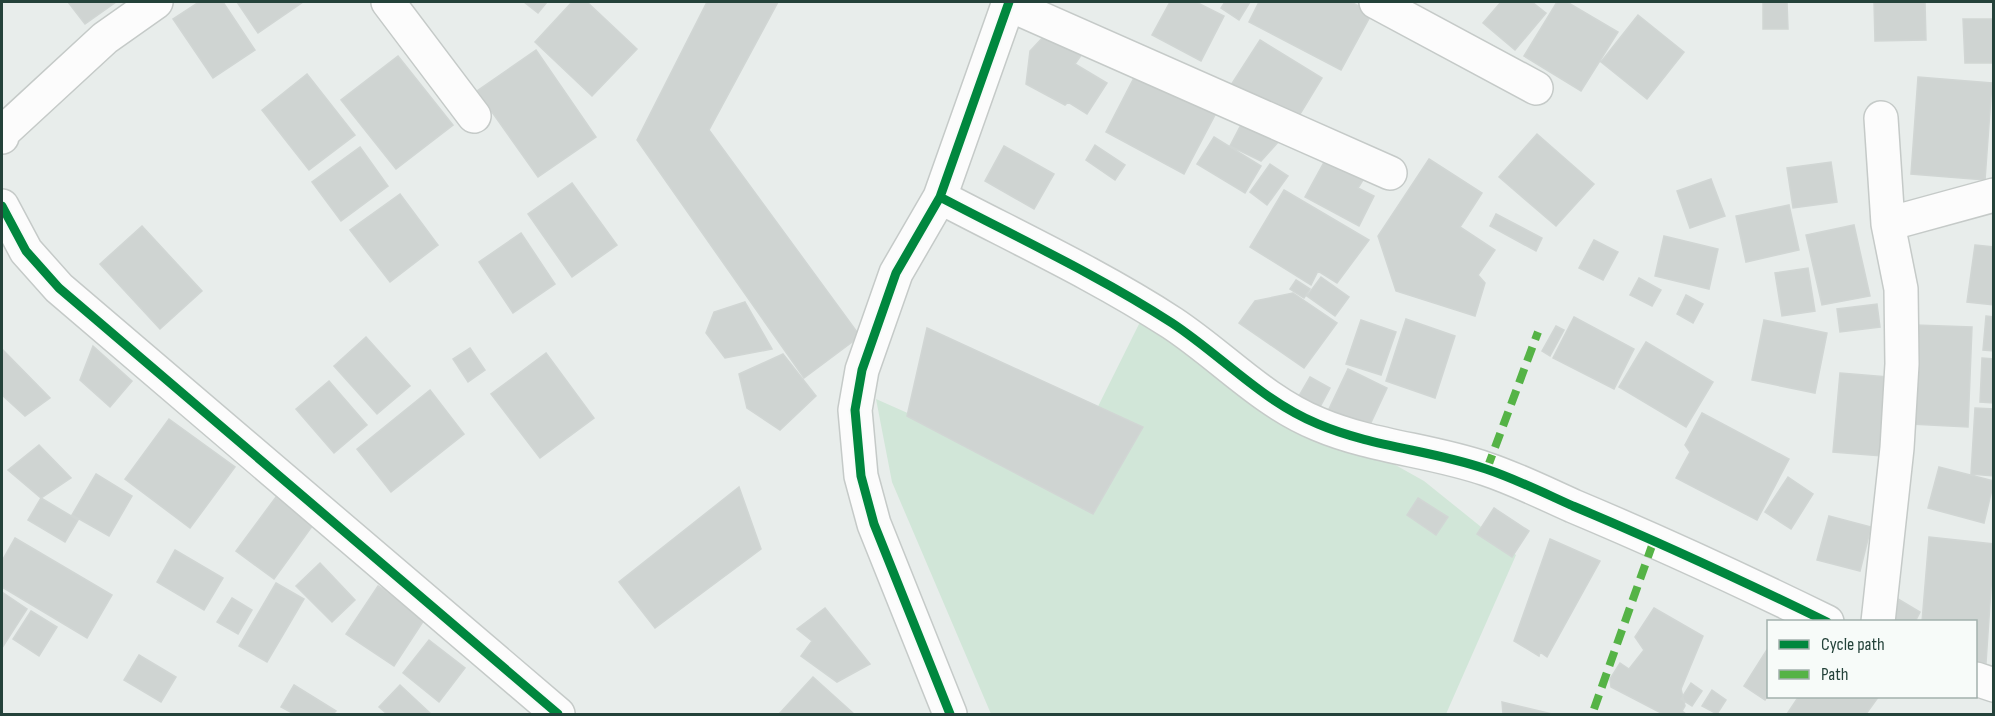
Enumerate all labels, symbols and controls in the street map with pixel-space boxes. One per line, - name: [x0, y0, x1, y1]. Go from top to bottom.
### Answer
- legend: [1767, 620, 1977, 698]
- text: Cycle path: [1821, 634, 1885, 655]
- text: Path: [1821, 664, 1849, 685]

